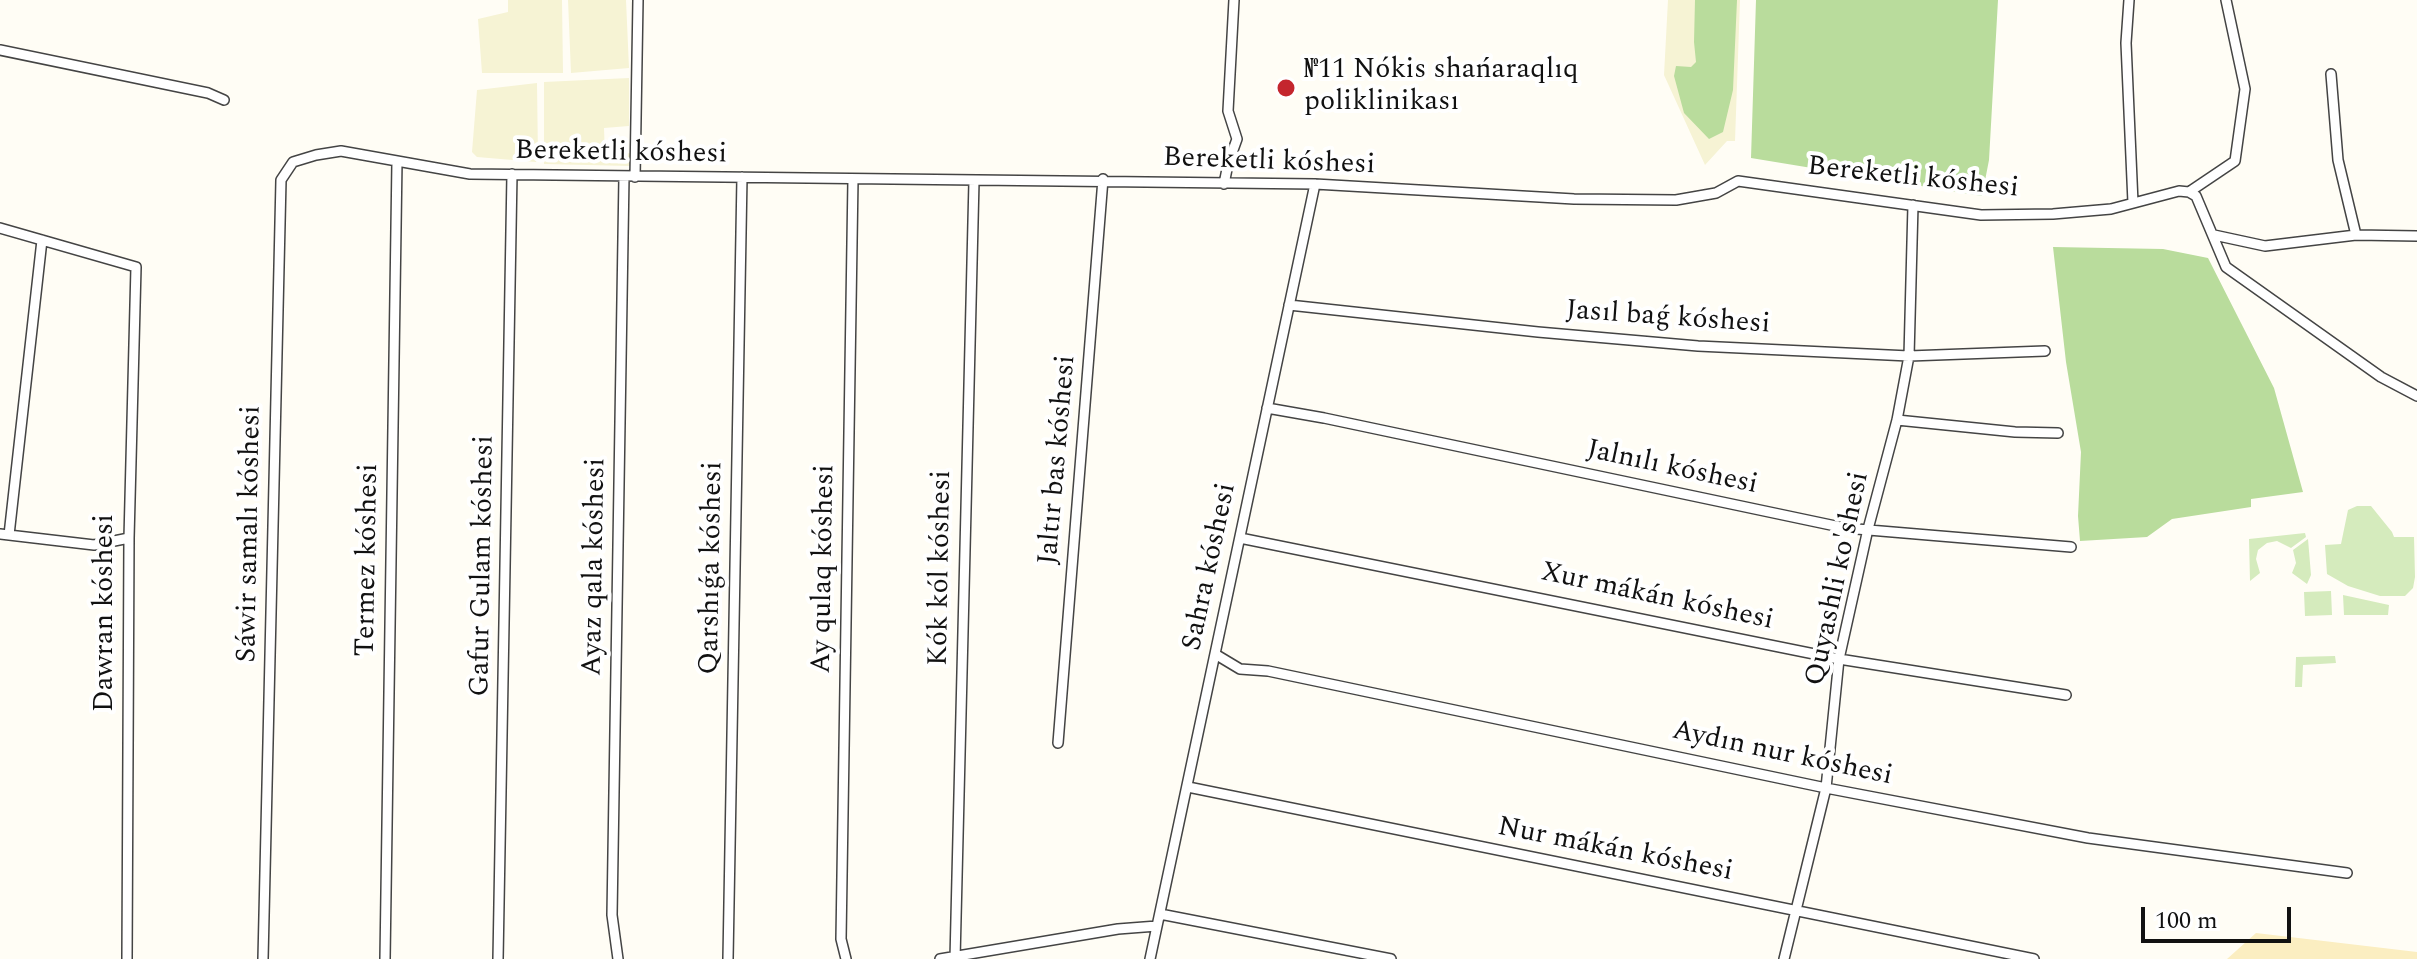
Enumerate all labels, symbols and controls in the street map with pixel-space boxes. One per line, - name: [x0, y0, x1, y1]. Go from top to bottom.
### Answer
- place label: №11 Nókis shańaraqlıq poliklinikası: [1304, 55, 1579, 121]
- marker: №11 Nókis shańaraqlıq poliklinikası: [1275, 77, 1297, 99]
- street label: Bereketli kóshesi: [515, 135, 727, 173]
- street label: Bereketli kóshesi: [1162, 143, 1376, 183]
- street label: Bereketli kóshesi: [1806, 151, 2020, 207]
- street label: Jasıl baǵ kóshesi: [1565, 295, 1771, 343]
- street label: Jaltır bas kóshesi: [1033, 354, 1085, 566]
- street label: Sáwir samalı kóshesi: [232, 405, 270, 663]
- street label: Gafur Gulam kóshesi: [465, 435, 503, 697]
- street label: Jalnılı kóshesi: [1584, 435, 1760, 503]
- street label: Ayaz qala kóshesi: [577, 458, 615, 676]
- street label: Qarshıǵa kóshesi: [694, 461, 732, 675]
- street label: Termez kóshesi: [351, 463, 387, 657]
- street label: Ay qulaq kóshesi: [806, 464, 844, 674]
- street label: Quyashli ko'shesi: [1800, 469, 1878, 689]
- street label: Kók kól kóshesi: [923, 470, 961, 666]
- street label: Sahra kóshesi: [1177, 480, 1245, 654]
- street label: Dawran kóshesi: [90, 514, 124, 712]
- street label: Xur mákán kóshesi: [1538, 557, 1776, 639]
- street label: Aydın nur kóshesi: [1669, 715, 1895, 795]
- street label: Nur mákán kóshesi: [1495, 812, 1735, 890]
- scale bar: [2145, 891, 2295, 941]
- text: 100 m: [2155, 903, 2218, 939]

